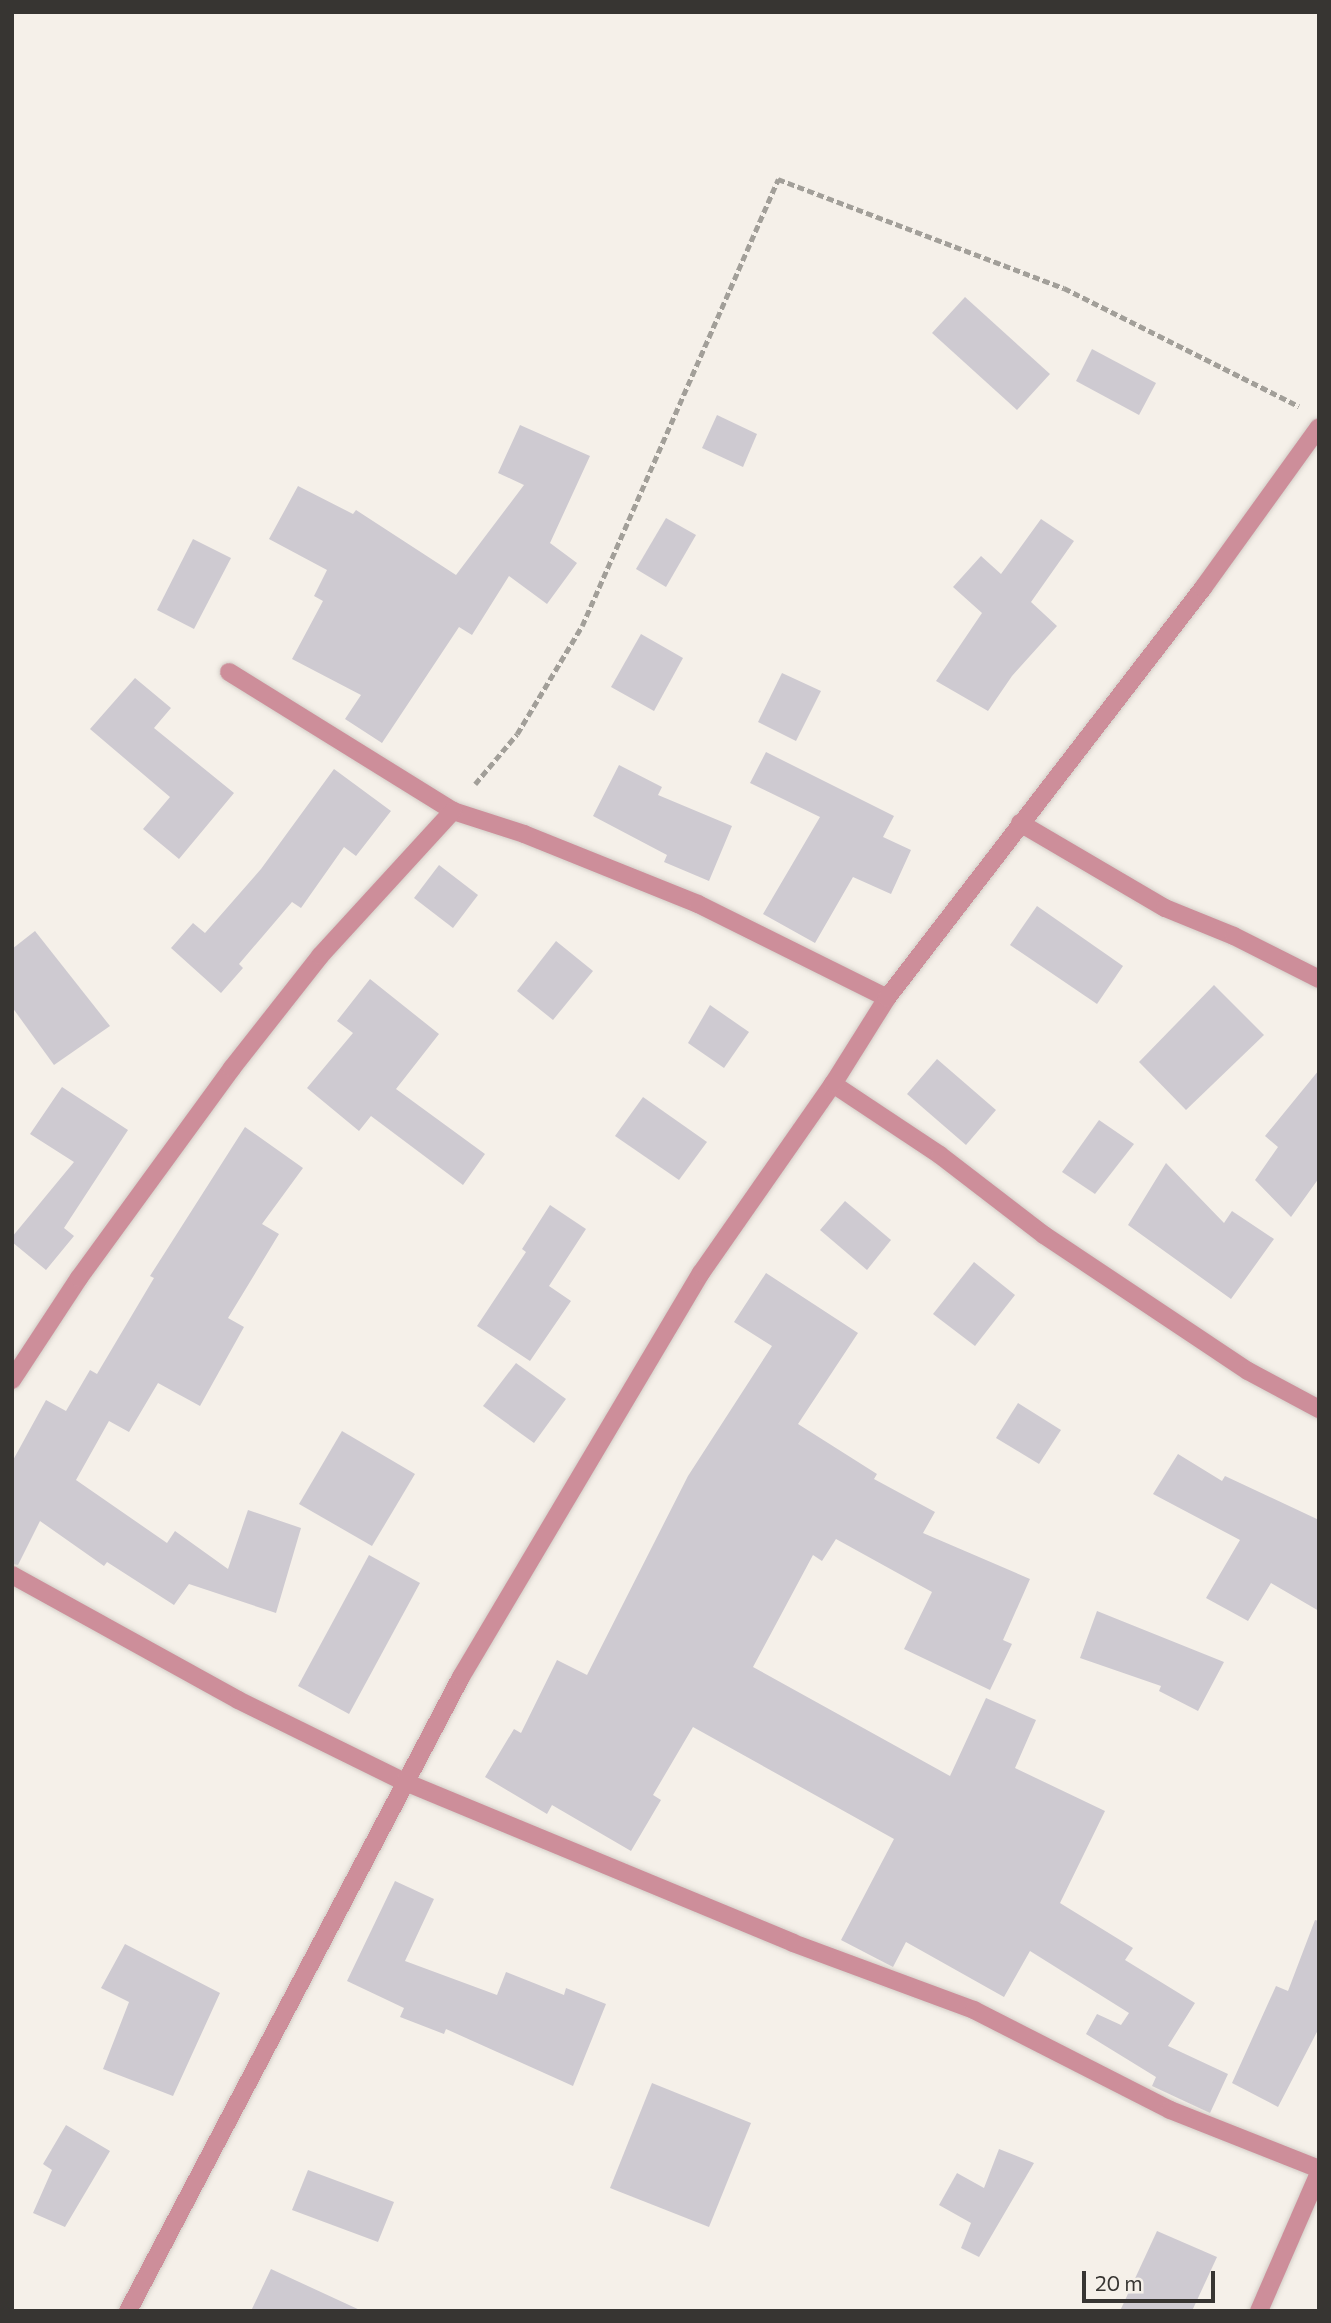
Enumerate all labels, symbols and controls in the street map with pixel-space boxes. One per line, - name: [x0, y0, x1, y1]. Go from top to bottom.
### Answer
- scale bar: [1086, 2256, 1219, 2300]
- text: 20 m: [1095, 2270, 1143, 2295]

